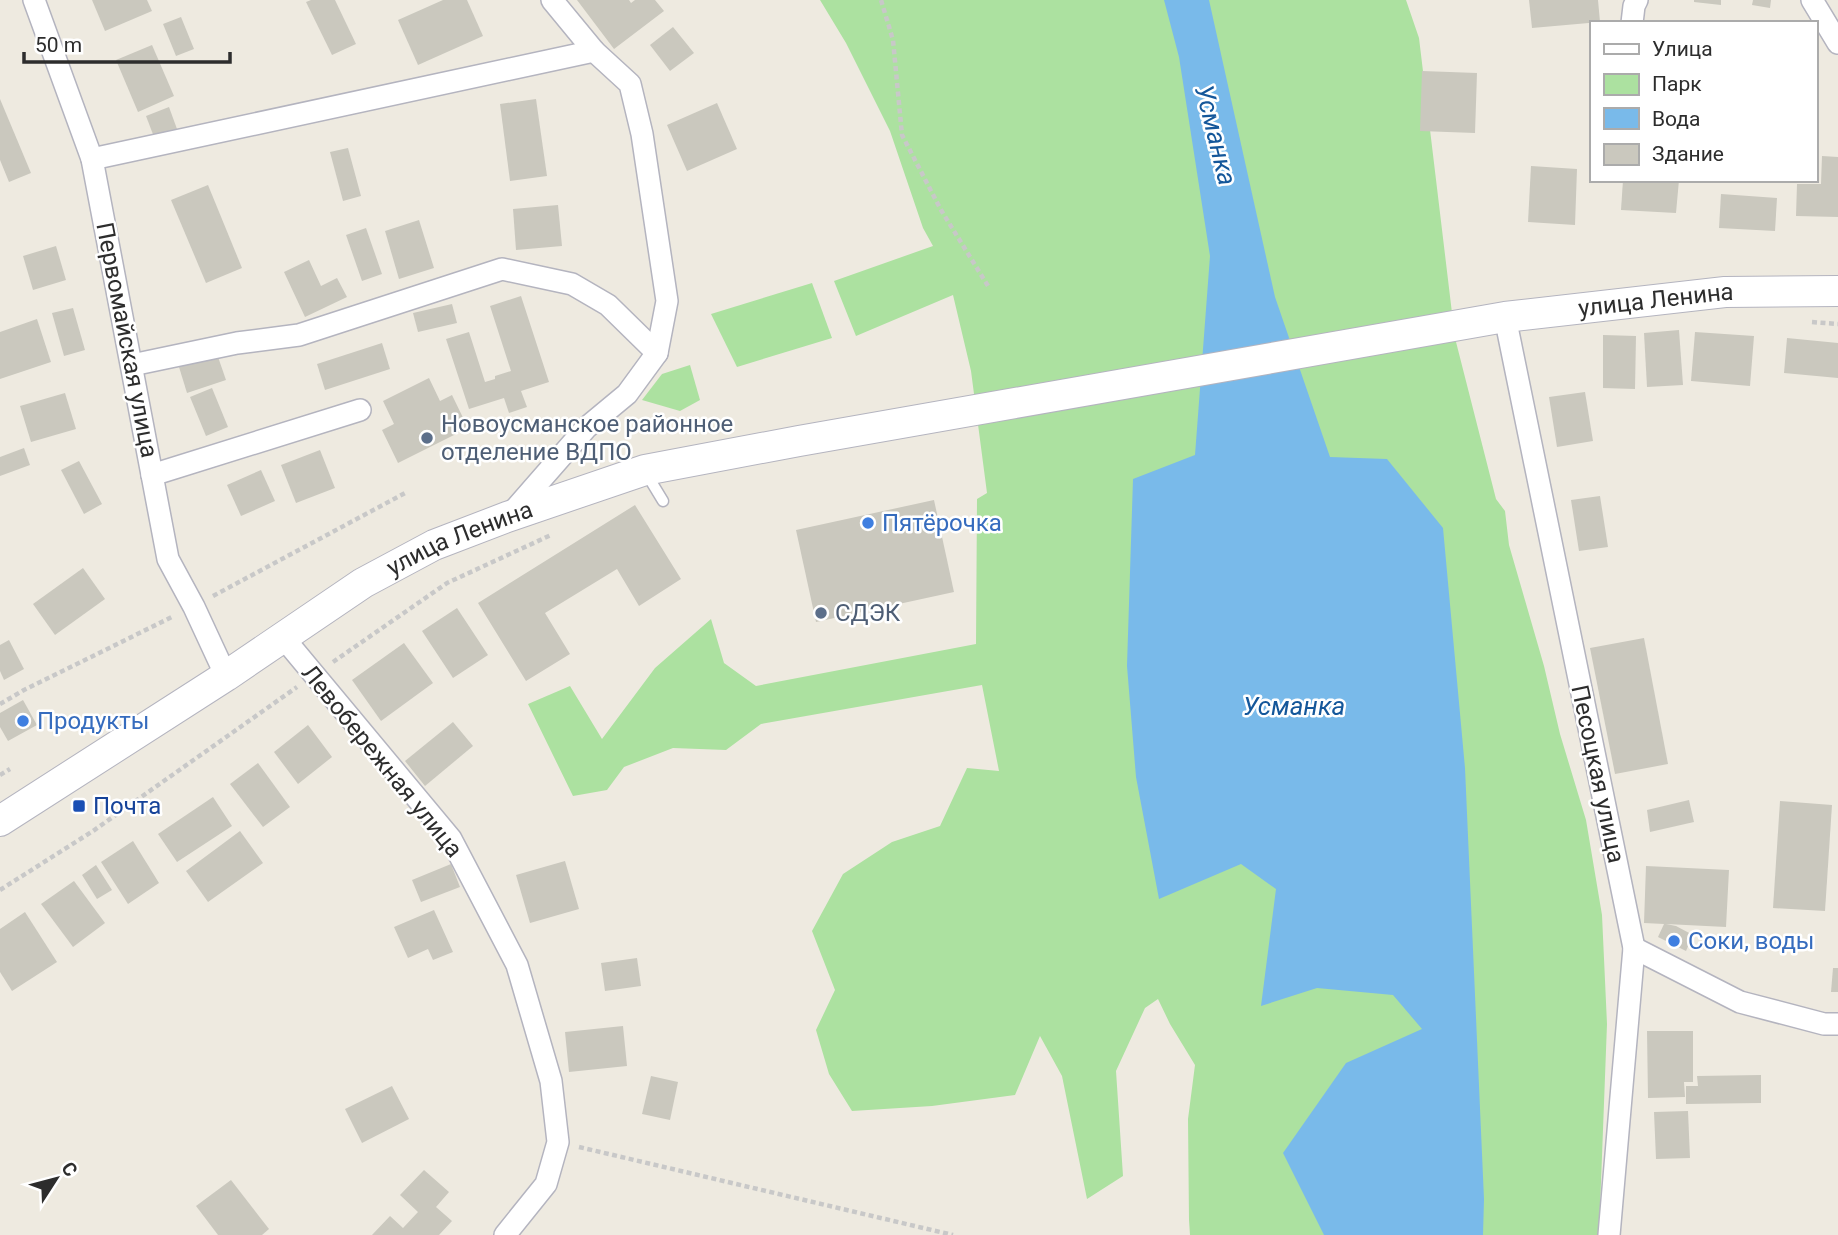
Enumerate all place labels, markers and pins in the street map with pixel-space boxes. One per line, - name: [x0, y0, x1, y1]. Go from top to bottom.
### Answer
- place label: Новоусманское районное отделение ВДПО: [441, 410, 733, 466]
- marker: Новоусманское районное отделение ВДПО: [419, 430, 435, 446]
- place label: Пятёрочка: [882, 509, 1002, 537]
- marker: Пятёрочка: [860, 515, 876, 531]
- place label: СДЭК: [835, 599, 901, 627]
- marker: СДЭК: [813, 605, 829, 621]
- place label: Продукты: [37, 707, 149, 735]
- marker: Продукты: [15, 713, 31, 729]
- place label: Почта: [93, 792, 161, 820]
- marker: Почта: [71, 798, 87, 814]
- place label: Соки, воды: [1688, 927, 1815, 955]
- marker: Соки, воды: [1666, 933, 1682, 949]

